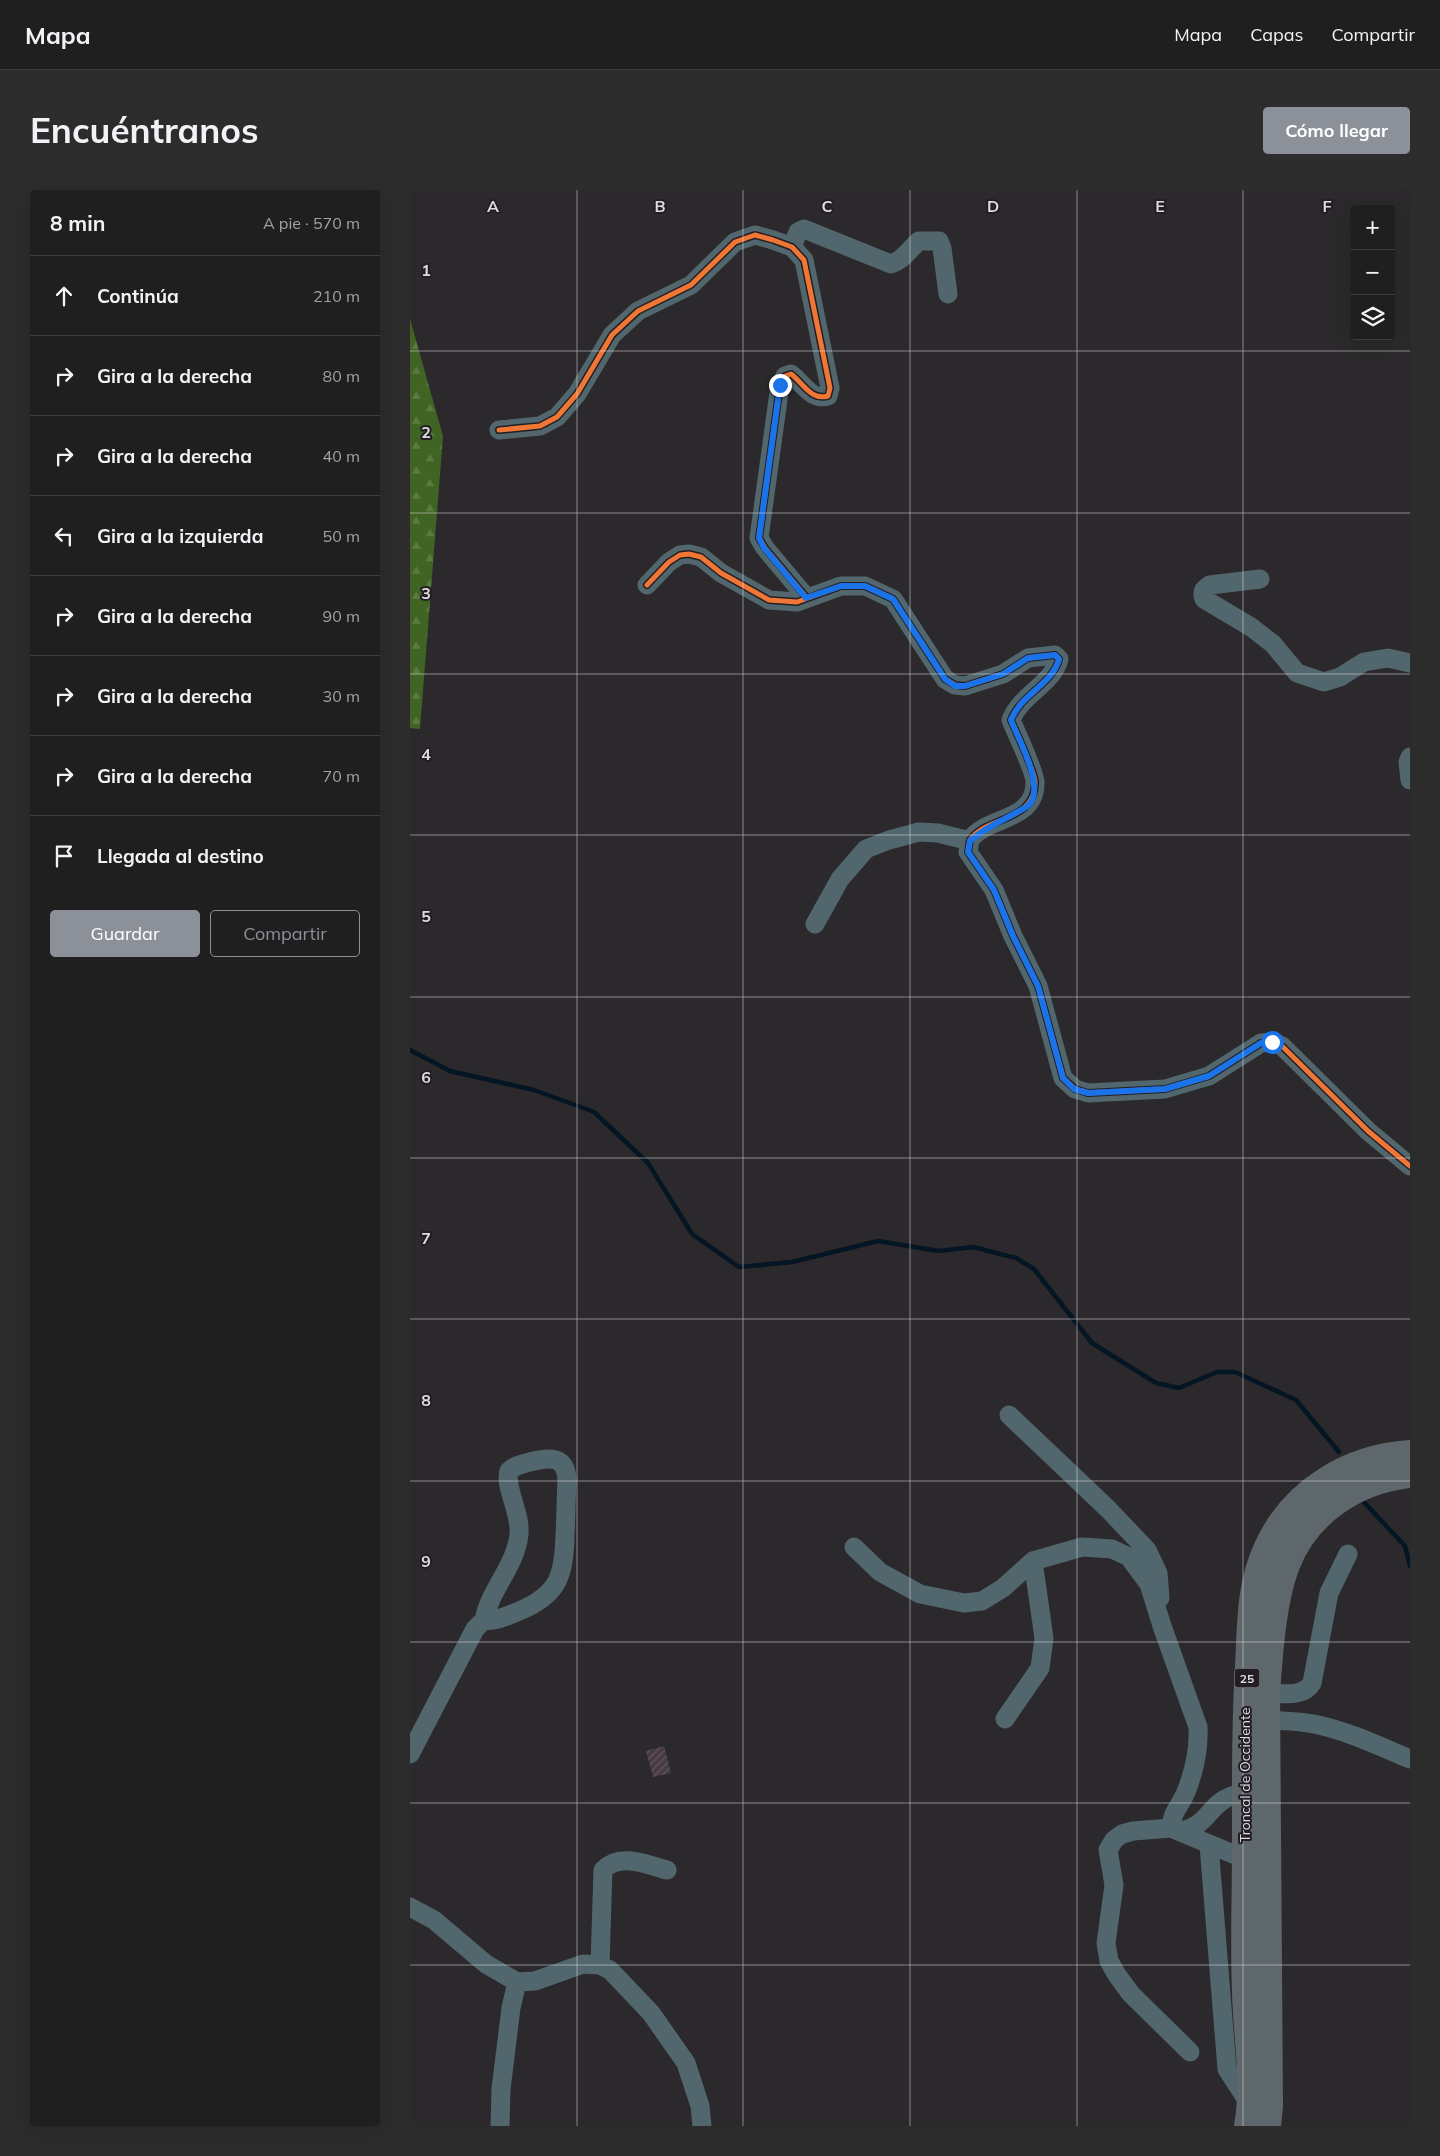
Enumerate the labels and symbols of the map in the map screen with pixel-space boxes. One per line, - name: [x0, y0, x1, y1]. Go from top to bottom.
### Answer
- text: A: [487, 196, 499, 216]
- text: B: [654, 196, 666, 216]
- text: C: [822, 196, 833, 216]
- text: D: [987, 196, 999, 216]
- text: E: [1155, 196, 1165, 216]
- text: F: [1322, 196, 1332, 216]
- text: 1: [421, 260, 431, 280]
- route end: [769, 374, 792, 397]
- text: 2: [421, 422, 431, 442]
- text: 3: [421, 583, 431, 603]
- text: 4: [421, 744, 431, 764]
- text: 5: [421, 906, 431, 926]
- route start: [1261, 1031, 1284, 1054]
- text: 6: [421, 1067, 431, 1087]
- text: 7: [421, 1228, 431, 1248]
- text: 8: [421, 1390, 431, 1410]
- text: 9: [421, 1551, 431, 1571]
- road number: 25: [1234, 1669, 1260, 1688]
- street label: Troncal de Occidente: [1236, 1707, 1254, 1843]

